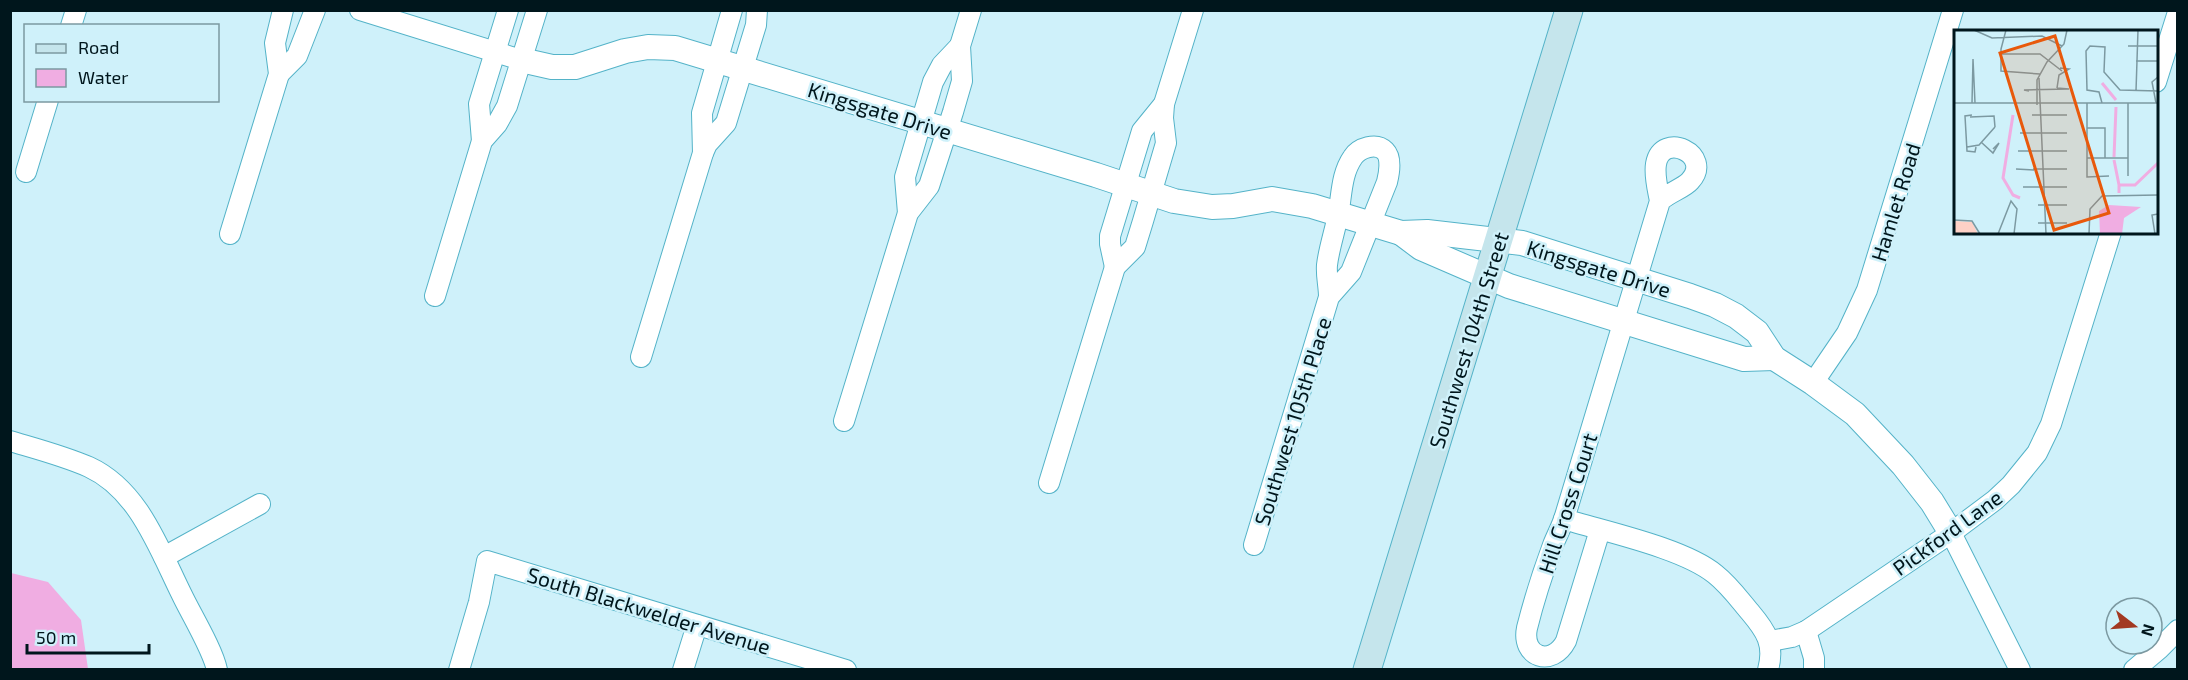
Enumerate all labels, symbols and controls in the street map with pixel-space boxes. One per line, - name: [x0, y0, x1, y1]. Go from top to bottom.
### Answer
- legend: [24, 24, 219, 102]
- inset map: [1954, 30, 2158, 234]
- text: Road: [78, 36, 119, 58]
- text: Water: [78, 66, 128, 88]
- street label: Kingsgate Drive: [805, 76, 955, 144]
- street label: Hamlet Road: [1865, 140, 1925, 264]
- street label: Southwest 104th Street: [1423, 229, 1513, 451]
- street label: Kingsgate Drive: [1524, 234, 1674, 302]
- street label: Southwest 105th Place: [1248, 314, 1336, 528]
- street label: Hill Cross Court: [1533, 430, 1601, 576]
- street label: Pickford Lane: [1887, 484, 2007, 580]
- street label: South Blackwelder Avenue: [524, 561, 774, 659]
- north arrow: [2104, 596, 2164, 656]
- scale bar: [27, 617, 148, 655]
- text: N: [2138, 622, 2160, 639]
- text: 50 m: [36, 626, 76, 648]

